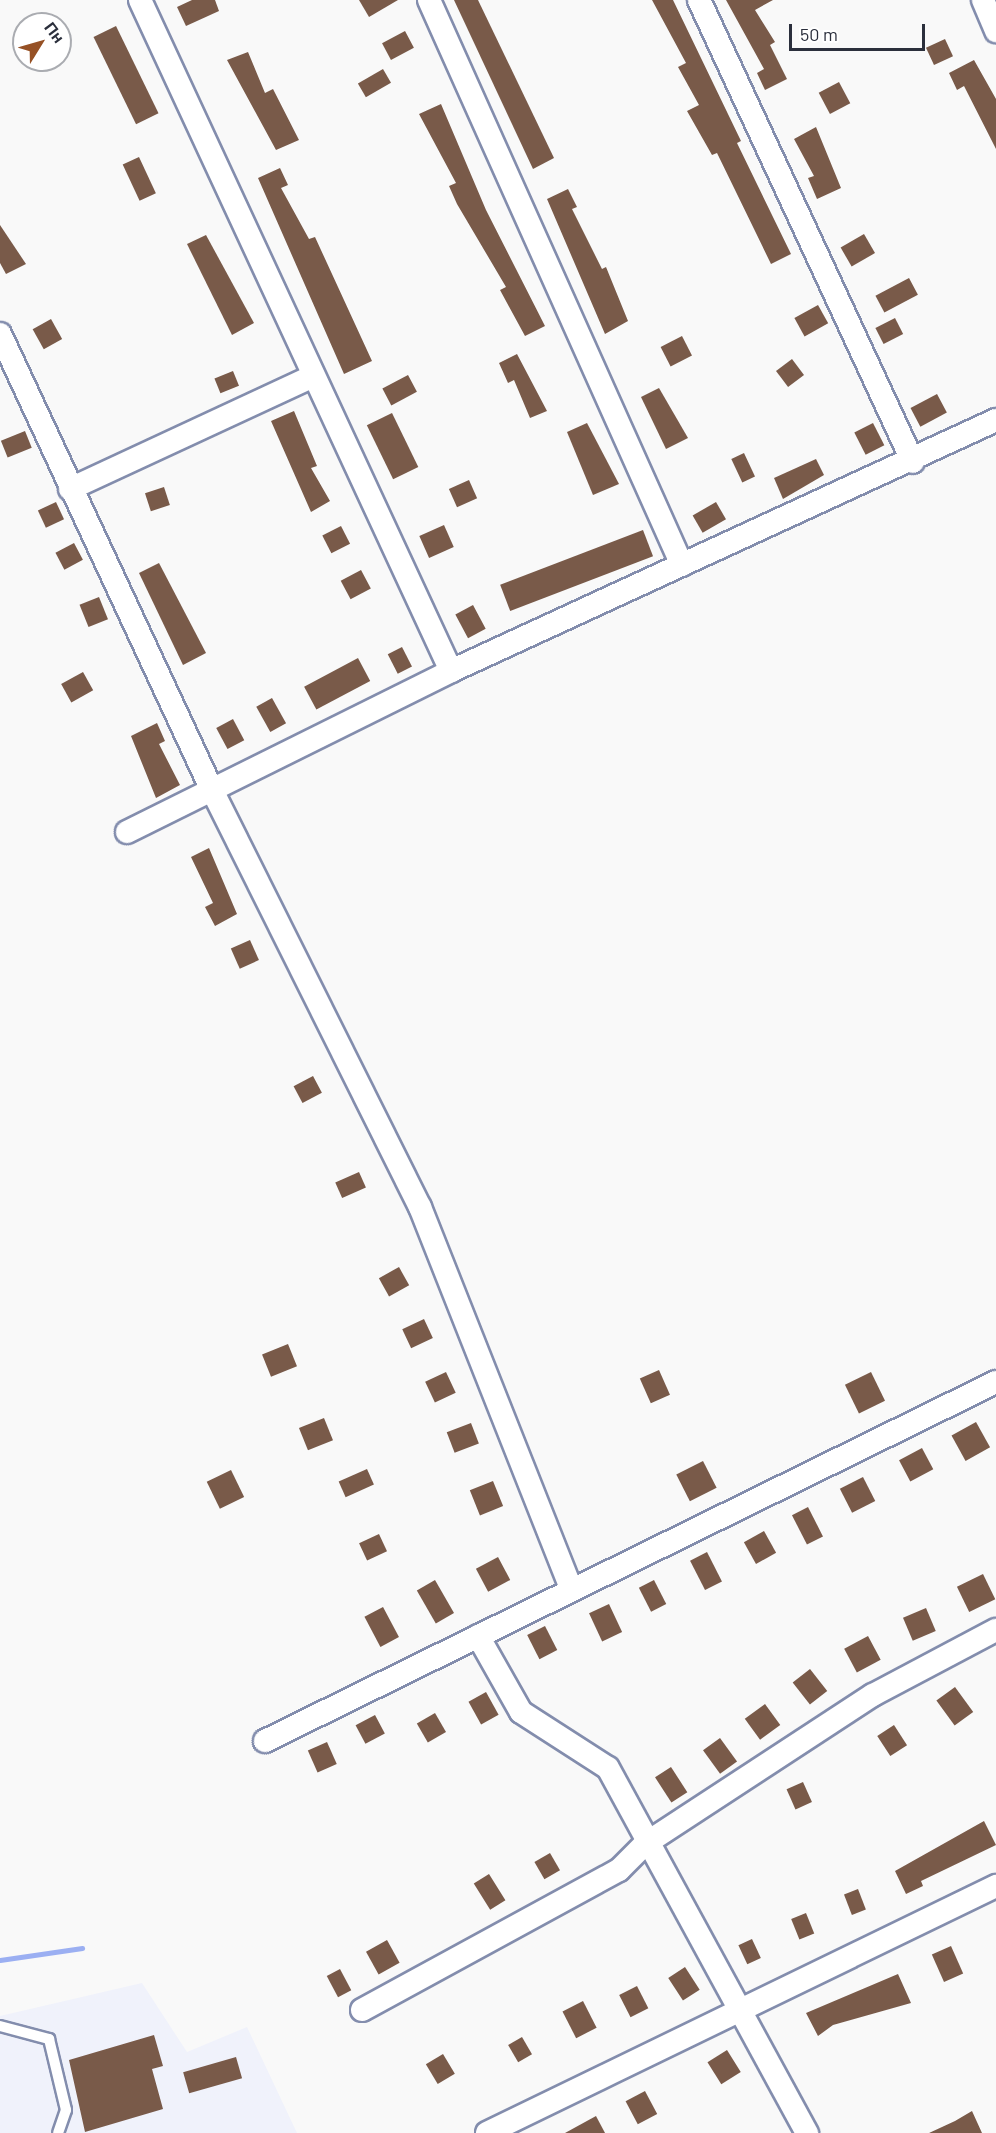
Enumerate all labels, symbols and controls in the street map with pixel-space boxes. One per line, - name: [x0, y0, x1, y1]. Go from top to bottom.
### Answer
- north arrow: [12, 12, 72, 72]
- scale bar: [792, 12, 928, 50]
- text: Пн: [41, 18, 69, 46]
- text: 50 m: [800, 23, 838, 45]

